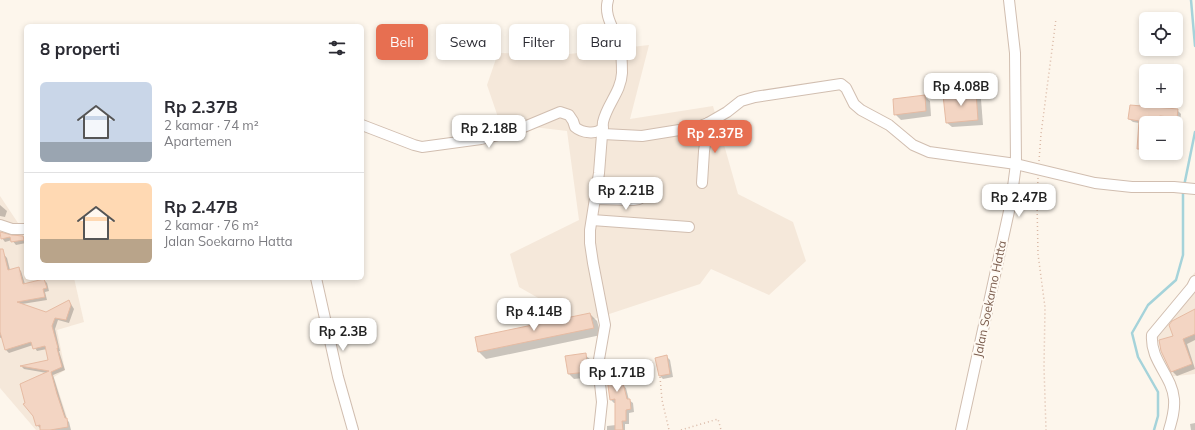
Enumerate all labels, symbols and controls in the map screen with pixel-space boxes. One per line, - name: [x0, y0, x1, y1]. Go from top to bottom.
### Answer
- map controls: [1139, 12, 1183, 160]
- button: locate: [1139, 12, 1183, 56]
- chip: Beli: [376, 24, 428, 60]
- chip: Sewa: [436, 24, 501, 60]
- chip: Filter: [509, 24, 569, 60]
- chip: Baru: [577, 24, 636, 60]
- icon: filters: [326, 37, 348, 59]
- text: 8 properti: [40, 38, 120, 59]
- button: +: [1139, 64, 1183, 108]
- pin: Rp 4.08B: [920, 73, 1002, 107]
- text: Rp 4.08B: [933, 78, 989, 94]
- text: Rp 2.37B: [164, 96, 238, 117]
- icon: home: [72, 98, 120, 146]
- pin: Rp 2.18B: [448, 115, 530, 149]
- button: −: [1139, 116, 1183, 160]
- text: 2 kamar · 74 m²: [164, 117, 259, 133]
- text: Rp 2.18B: [461, 120, 517, 136]
- pin: Rp 2.37B: [674, 120, 756, 154]
- text: Rp 2.37B: [687, 125, 743, 141]
- text: Apartemen: [164, 133, 232, 149]
- pin: Rp 2.21B: [585, 177, 667, 211]
- text: Rp 2.21B: [598, 182, 654, 198]
- pin: Rp 2.47B: [978, 184, 1060, 218]
- text: Rp 2.47B: [991, 189, 1047, 205]
- text: Rp 2.47B: [164, 196, 238, 217]
- icon: home: [72, 199, 120, 247]
- text: 2 kamar · 76 m²: [164, 217, 259, 233]
- text: Jalan Soekarno Hatta: [164, 233, 293, 249]
- street label: Jalan Soekarno Hatta: [970, 239, 1009, 359]
- pin: Rp 4.14B: [493, 298, 575, 332]
- text: Rp 4.14B: [506, 303, 562, 319]
- pin: Rp 2.3B: [306, 318, 380, 352]
- text: Rp 2.3B: [319, 323, 367, 339]
- pin: Rp 1.71B: [576, 359, 658, 393]
- text: Rp 1.71B: [589, 364, 645, 380]

